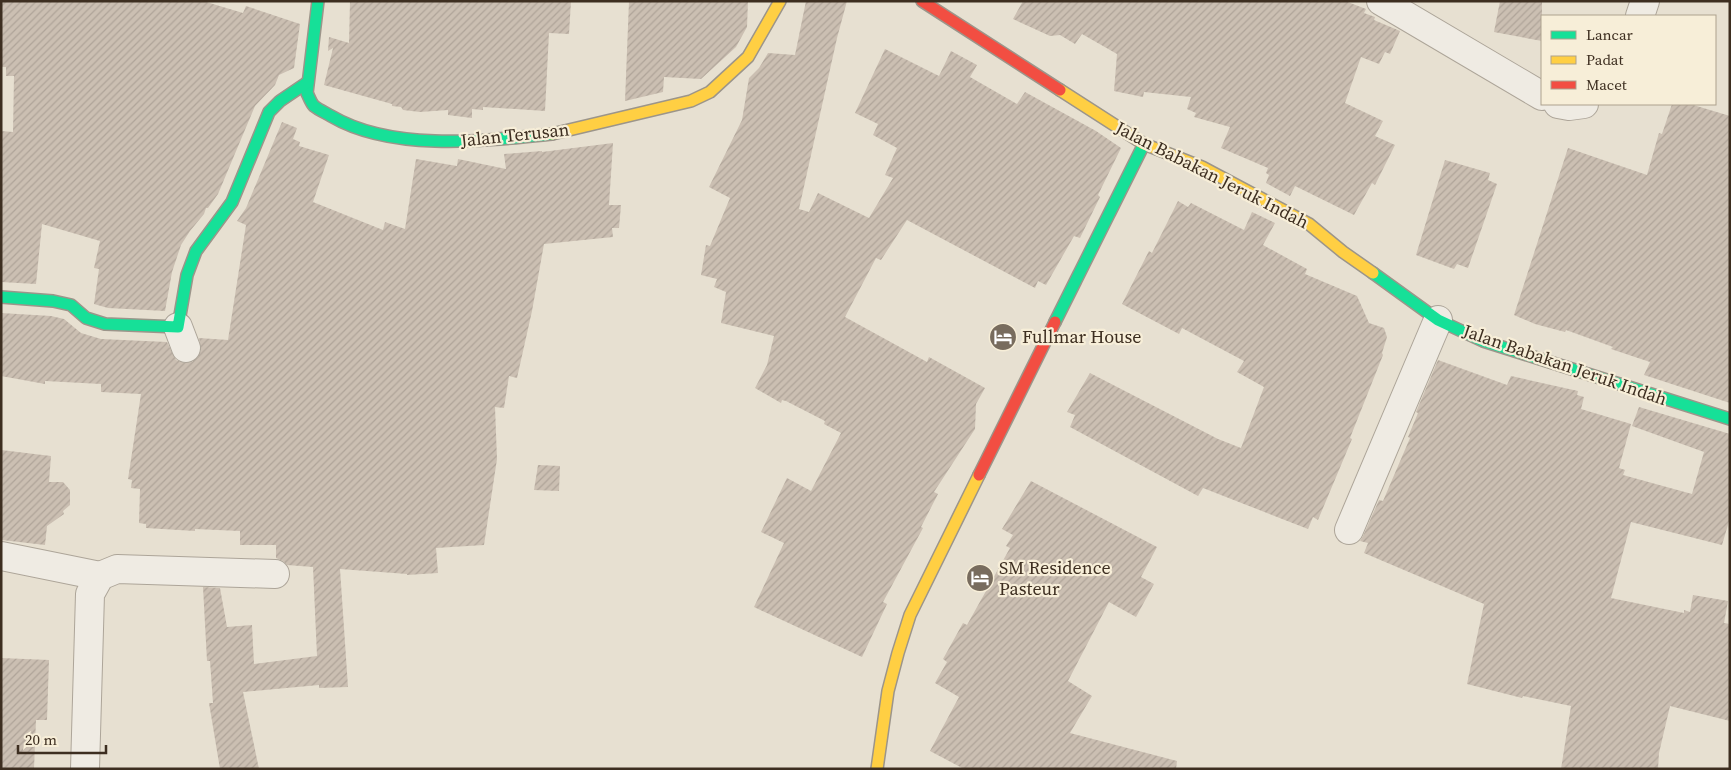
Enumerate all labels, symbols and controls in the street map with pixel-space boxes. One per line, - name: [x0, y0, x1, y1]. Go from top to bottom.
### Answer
- legend: [1541, 15, 1716, 105]
- text: Lancar: [1586, 24, 1633, 45]
- text: Padat: [1586, 49, 1623, 70]
- text: Macet: [1586, 74, 1627, 95]
- street label: Jalan Babakan Jeruk Indah: [1110, 114, 1313, 234]
- street label: Jalan Terusan: [458, 116, 571, 153]
- street label: Jalan Babakan Jeruk Indah: [1459, 318, 1671, 411]
- hotel icon: Fullmar House: [988, 322, 1018, 352]
- place label: Fullmar House: [1022, 324, 1141, 349]
- place label: SM Residence Pasteur: [999, 555, 1111, 601]
- hotel icon: SM Residence Pasteur: [965, 563, 995, 593]
- scale bar: [18, 722, 105, 754]
- text: 20 m: [25, 729, 57, 750]

